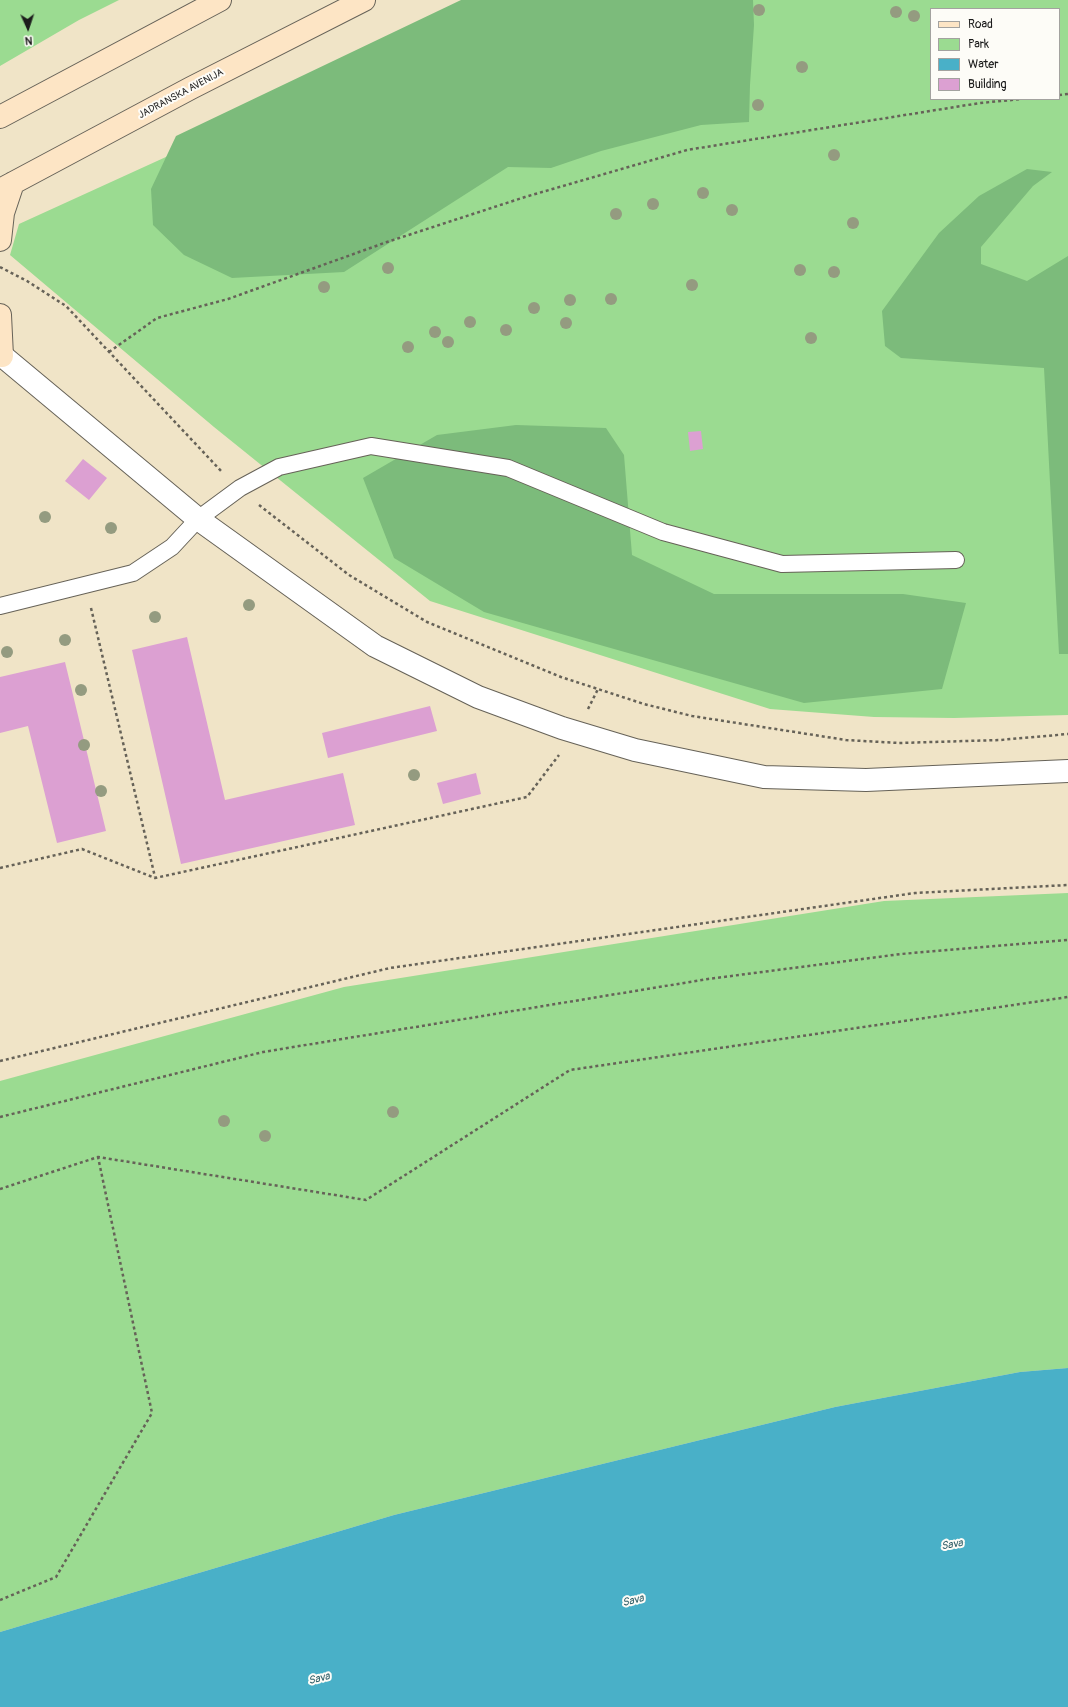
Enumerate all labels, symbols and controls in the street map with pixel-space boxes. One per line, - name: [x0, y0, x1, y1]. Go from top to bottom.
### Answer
- north arrow: [8, 8, 48, 48]
- legend: [930, 8, 1060, 100]
- text: Road: [968, 17, 993, 32]
- text: N: [25, 34, 33, 47]
- text: Park: [968, 37, 989, 52]
- text: Water: [968, 57, 999, 72]
- street label: JADRANSKA AVENIJA: [136, 67, 226, 121]
- text: Building: [968, 77, 1007, 92]
- water label: Sava: [940, 1537, 964, 1553]
- water label: Sava: [621, 1592, 645, 1610]
- water label: Sava: [307, 1670, 331, 1688]

